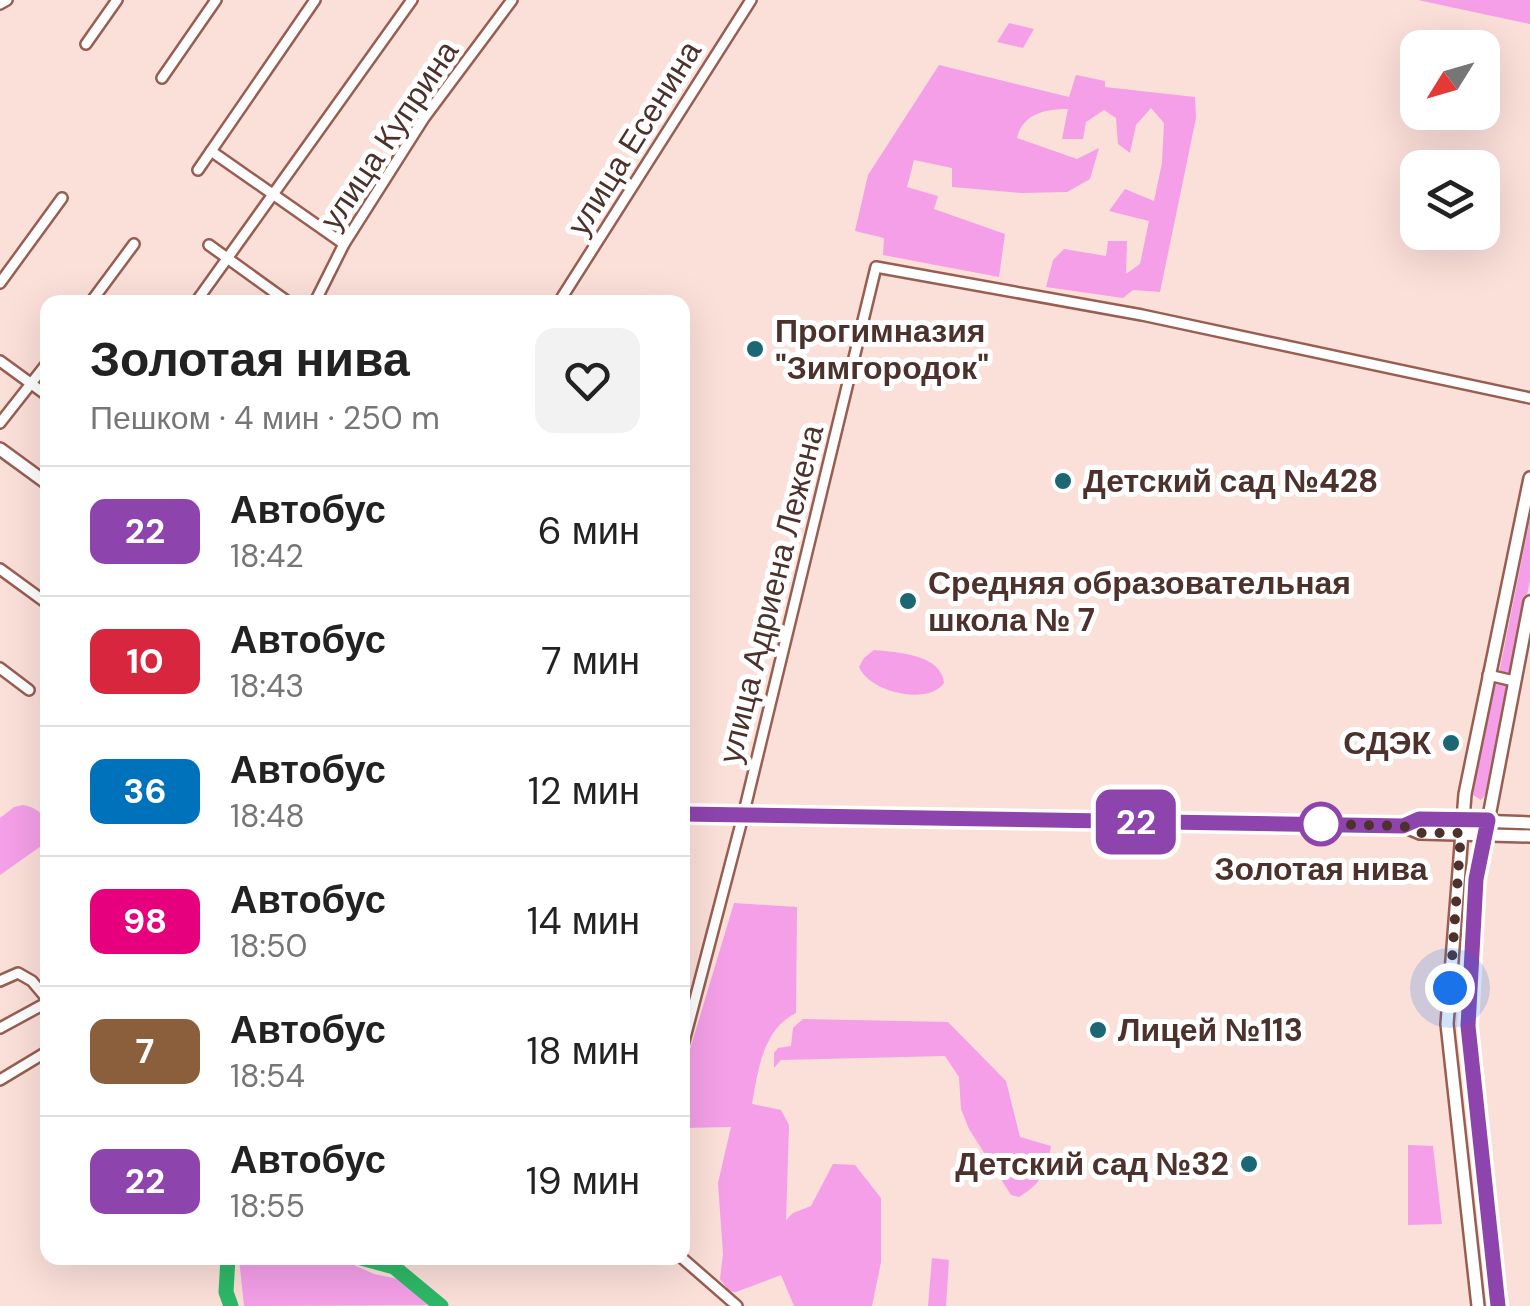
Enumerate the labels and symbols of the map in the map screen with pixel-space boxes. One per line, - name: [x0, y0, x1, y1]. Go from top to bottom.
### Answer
- north arrow: [1400, 30, 1500, 130]
- street label: улица Куприна: [310, 32, 468, 238]
- street label: улица Есенина: [557, 32, 711, 243]
- place label: Прогимназия "Зимгородок": [775, 310, 989, 389]
- marker: Прогимназия "Зимгородок": [744, 338, 766, 360]
- street label: улица Адриена Лежена: [709, 420, 833, 767]
- place label: Детский сад №428: [1083, 460, 1378, 502]
- marker: Детский сад №428: [1052, 470, 1074, 492]
- place label: Средняя образовательная школа № 7: [928, 562, 1351, 641]
- marker: Средняя образовательная школа № 7: [897, 590, 919, 612]
- place label: СДЭК: [1343, 722, 1431, 764]
- marker: СДЭК: [1440, 732, 1462, 754]
- line badge: 22: [1091, 790, 1181, 854]
- marker: Золотая нива: [1300, 803, 1342, 845]
- place label: Золотая нива: [1214, 848, 1428, 890]
- your location: [1425, 963, 1475, 1013]
- place label: Лицей №113: [1118, 1009, 1303, 1051]
- marker: Лицей №113: [1087, 1019, 1109, 1041]
- place label: Детский сад №32: [955, 1143, 1229, 1185]
- marker: Детский сад №32: [1238, 1153, 1260, 1175]

